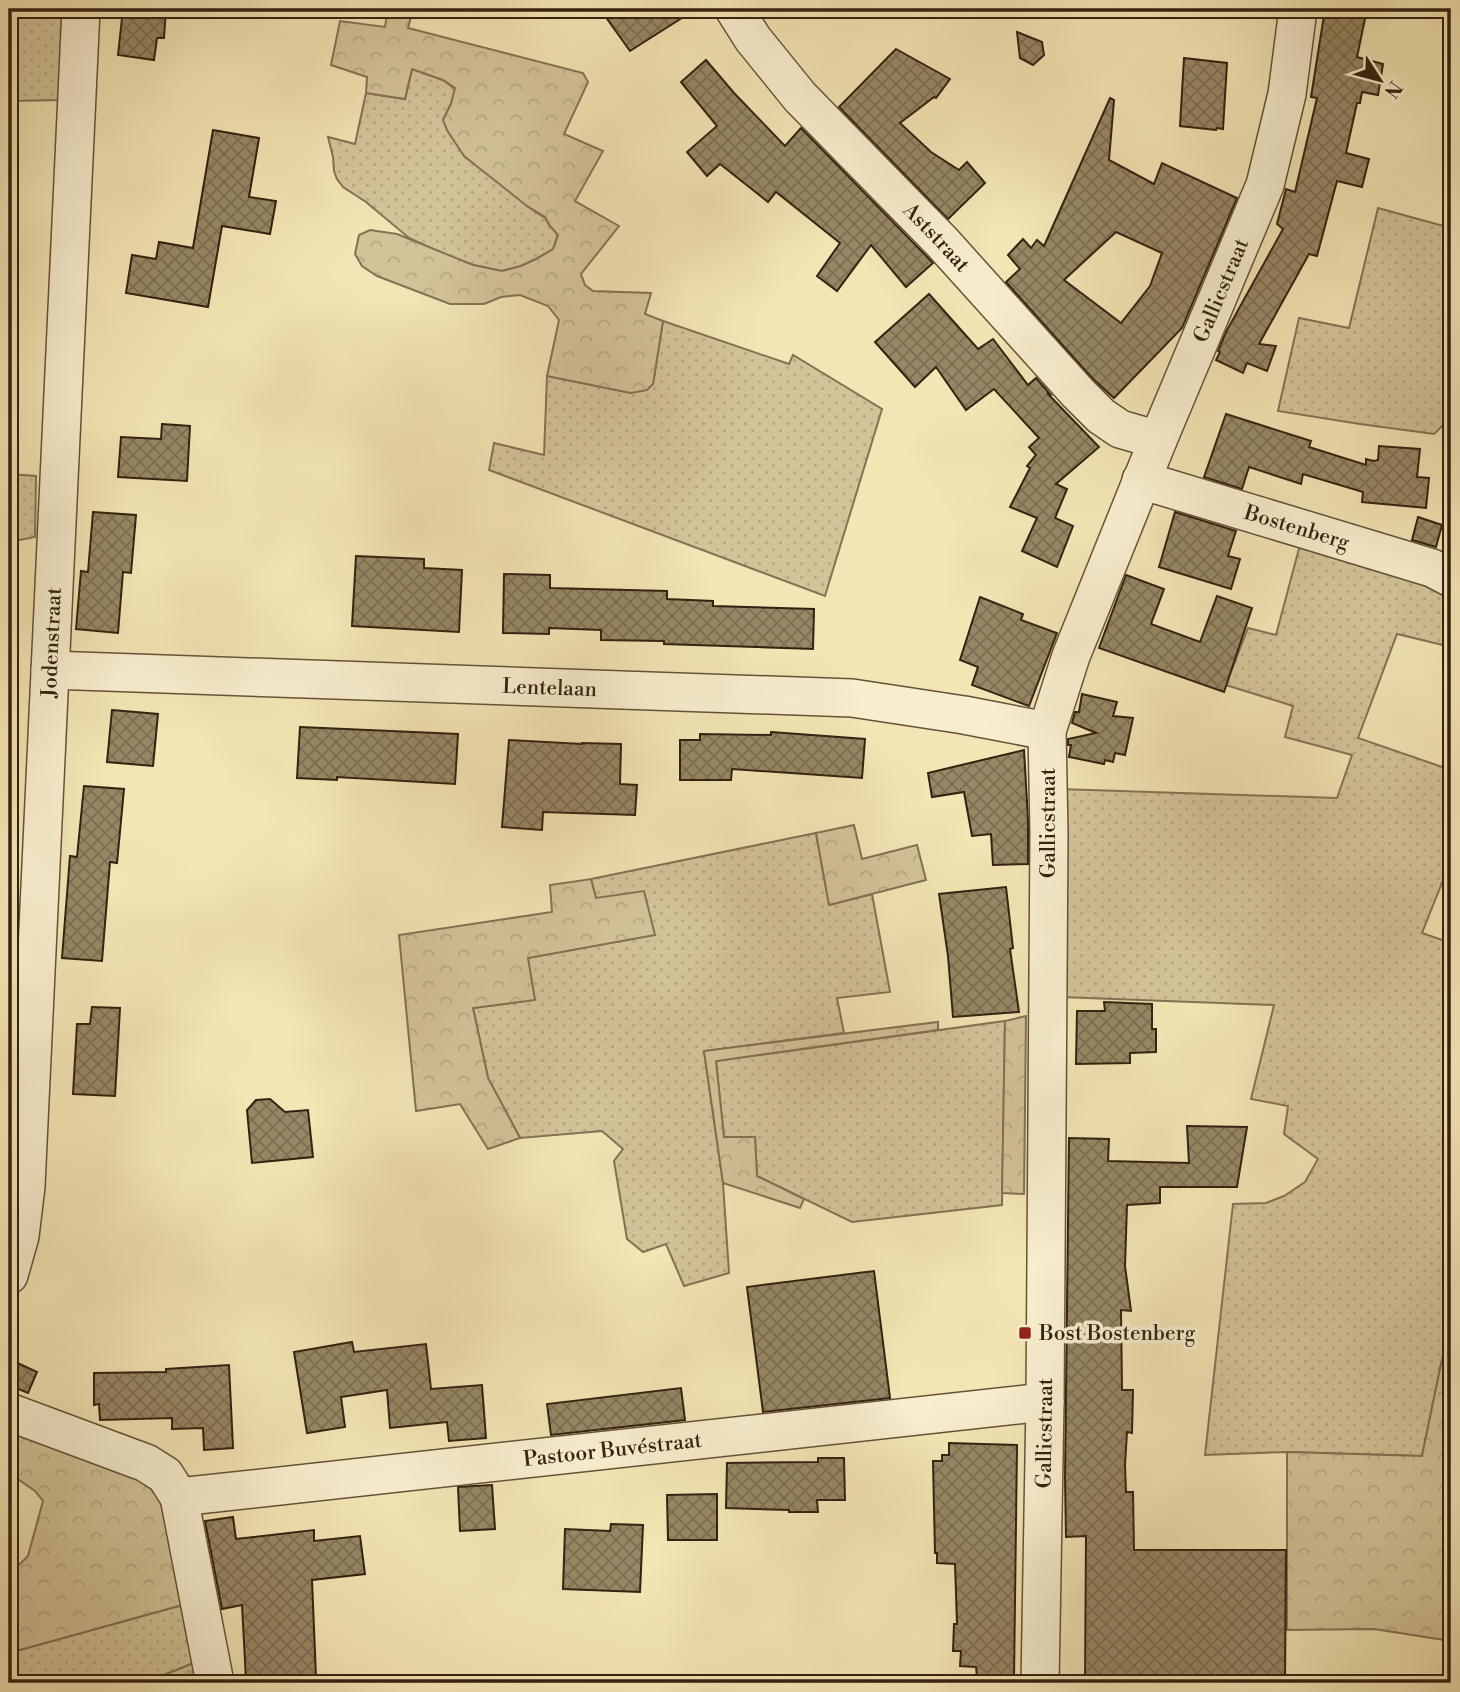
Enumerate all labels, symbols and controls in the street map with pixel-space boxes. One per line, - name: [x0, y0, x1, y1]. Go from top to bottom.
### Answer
- north arrow: [1344, 46, 1414, 116]
- text: N: [1379, 76, 1407, 103]
- street label: Aststraat: [896, 197, 975, 278]
- street label: Gallicstraat: [1188, 234, 1255, 347]
- street label: Bostenberg: [1240, 500, 1353, 556]
- street label: Jodenstraat: [37, 586, 68, 699]
- street label: Lentelaan: [502, 674, 598, 703]
- street label: Gallicstraat: [1036, 767, 1062, 878]
- place label: Bost Bostenberg: [1038, 1321, 1195, 1347]
- marker: Bost Bostenberg: [1017, 1325, 1033, 1341]
- street label: Gallicstraat: [1031, 1377, 1059, 1489]
- street label: Pastoor Buvéstraat: [522, 1428, 704, 1473]

